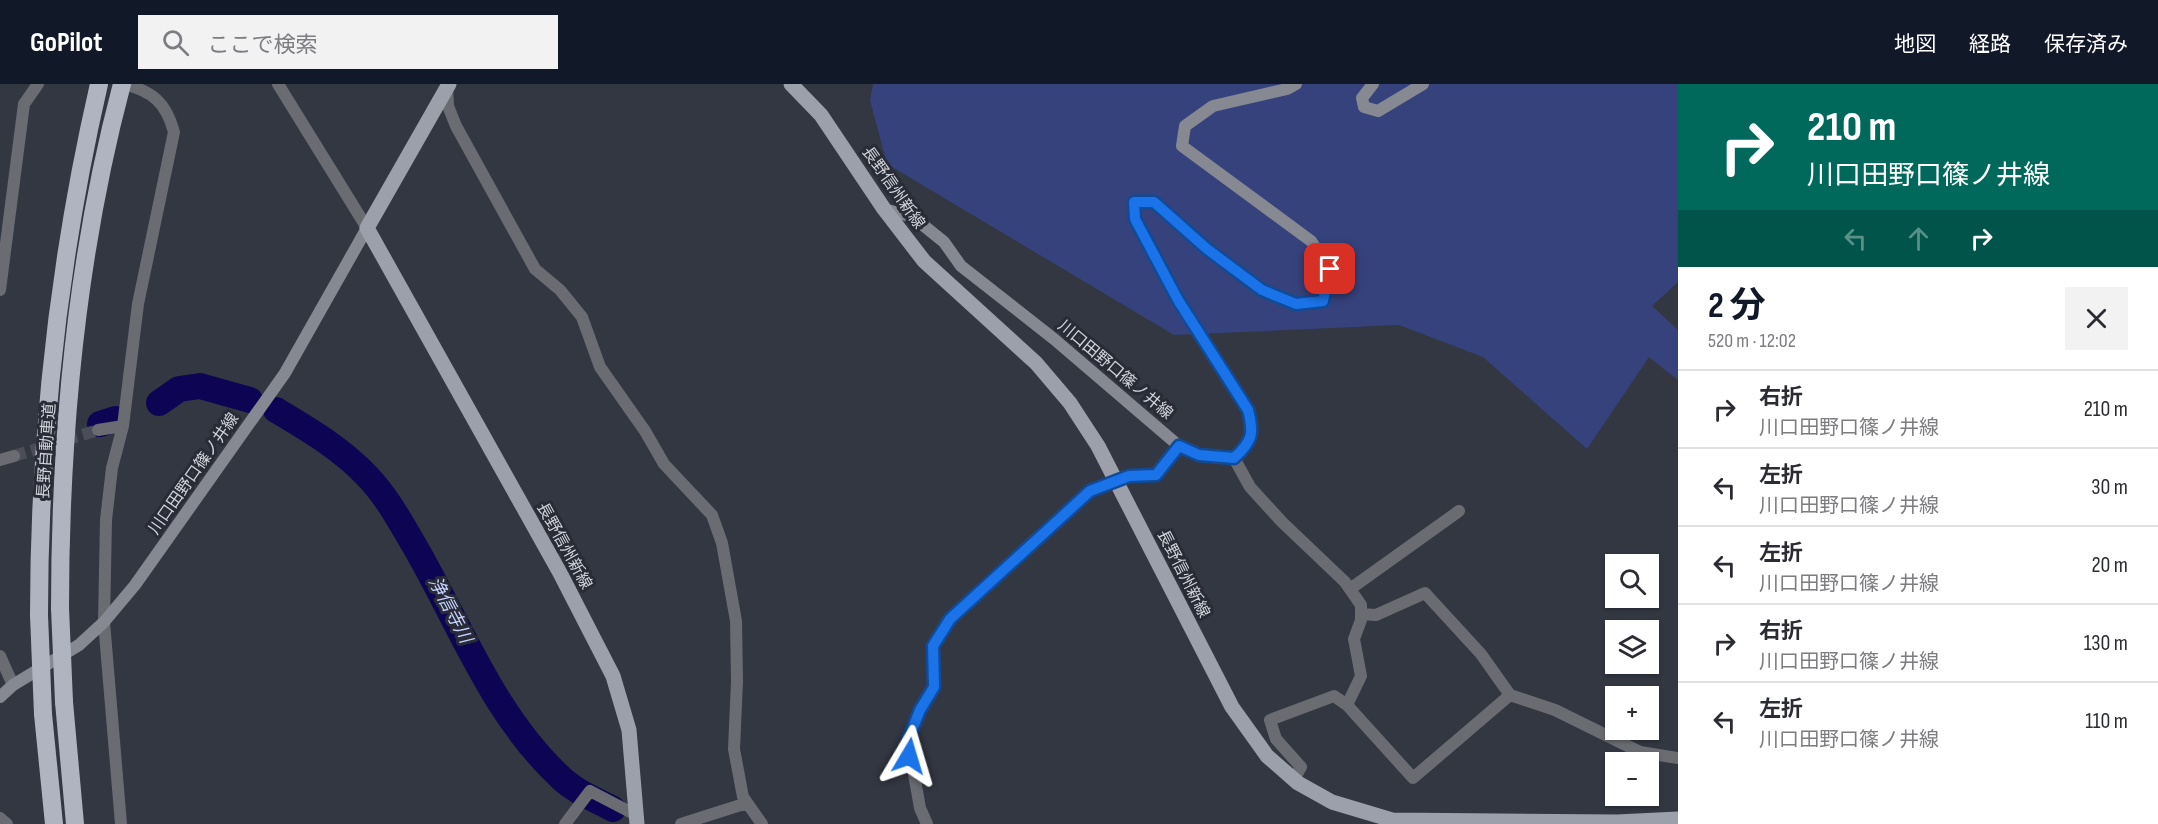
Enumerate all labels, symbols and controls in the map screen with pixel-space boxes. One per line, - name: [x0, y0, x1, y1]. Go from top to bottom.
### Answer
- search box: [138, 15, 558, 69]
- text: GoPilot: [30, 26, 102, 59]
- icon: search: [159, 26, 192, 59]
- text: ここで検索: [207, 32, 317, 59]
- text: 地図: [1894, 32, 1936, 57]
- text: 経路: [1969, 32, 2011, 57]
- text: 保存済み: [2044, 32, 2128, 57]
- text: 210 m: [1807, 102, 1896, 153]
- icon: right: [1708, 108, 1786, 186]
- street label: 長野信州新線: [858, 143, 928, 233]
- text: 川口田野口篠ノ井線: [1807, 160, 2050, 192]
- icon: left: [1839, 222, 1872, 255]
- icon: ahead: [1902, 222, 1935, 255]
- icon: right: [1965, 222, 1998, 255]
- pin: [1304, 243, 1355, 294]
- icon: arrive: [1313, 252, 1346, 285]
- text: 2 分: [1708, 285, 1765, 328]
- button: close: [2065, 287, 2128, 350]
- street label: 川口田野口篠ノ井線: [1054, 316, 1176, 424]
- text: 520 m · 12:02: [1708, 329, 1796, 353]
- text: 右折: [1759, 384, 1803, 411]
- icon: right: [1708, 393, 1741, 426]
- text: 210 m: [2084, 396, 2128, 423]
- street label: 長野自動車道: [34, 402, 60, 500]
- street label: 川口田野口篠ノ井線: [145, 410, 243, 538]
- text: 川口田野口篠ノ井線: [1759, 416, 1939, 440]
- text: 左折: [1759, 462, 1803, 489]
- icon: left: [1708, 471, 1741, 504]
- text: 30 m: [2091, 474, 2128, 501]
- text: 川口田野口篠ノ井線: [1759, 494, 1939, 518]
- street label: 長野信州新線: [532, 499, 596, 593]
- street label: 長野信州新線: [1153, 527, 1213, 621]
- text: 左折: [1759, 540, 1803, 567]
- icon: left: [1708, 549, 1741, 582]
- text: 20 m: [2092, 552, 2128, 579]
- map controls: [1605, 554, 1659, 806]
- button: search: [1605, 554, 1659, 608]
- text: 川口田野口篠ノ井線: [1759, 572, 1939, 596]
- water label: 浄信寺川: [424, 573, 477, 648]
- text: 右折: [1759, 618, 1803, 645]
- button: layers: [1605, 620, 1659, 674]
- icon: right: [1708, 627, 1741, 660]
- text: 130 m: [2084, 630, 2128, 657]
- text: 川口田野口篠ノ井線: [1759, 650, 1939, 674]
- button: +: [1605, 686, 1659, 740]
- text: 左折: [1759, 696, 1803, 723]
- icon: left: [1708, 705, 1741, 738]
- text: 110 m: [2085, 708, 2128, 735]
- position arrow: [877, 724, 941, 788]
- text: 川口田野口篠ノ井線: [1759, 728, 1939, 752]
- button: −: [1605, 752, 1659, 806]

